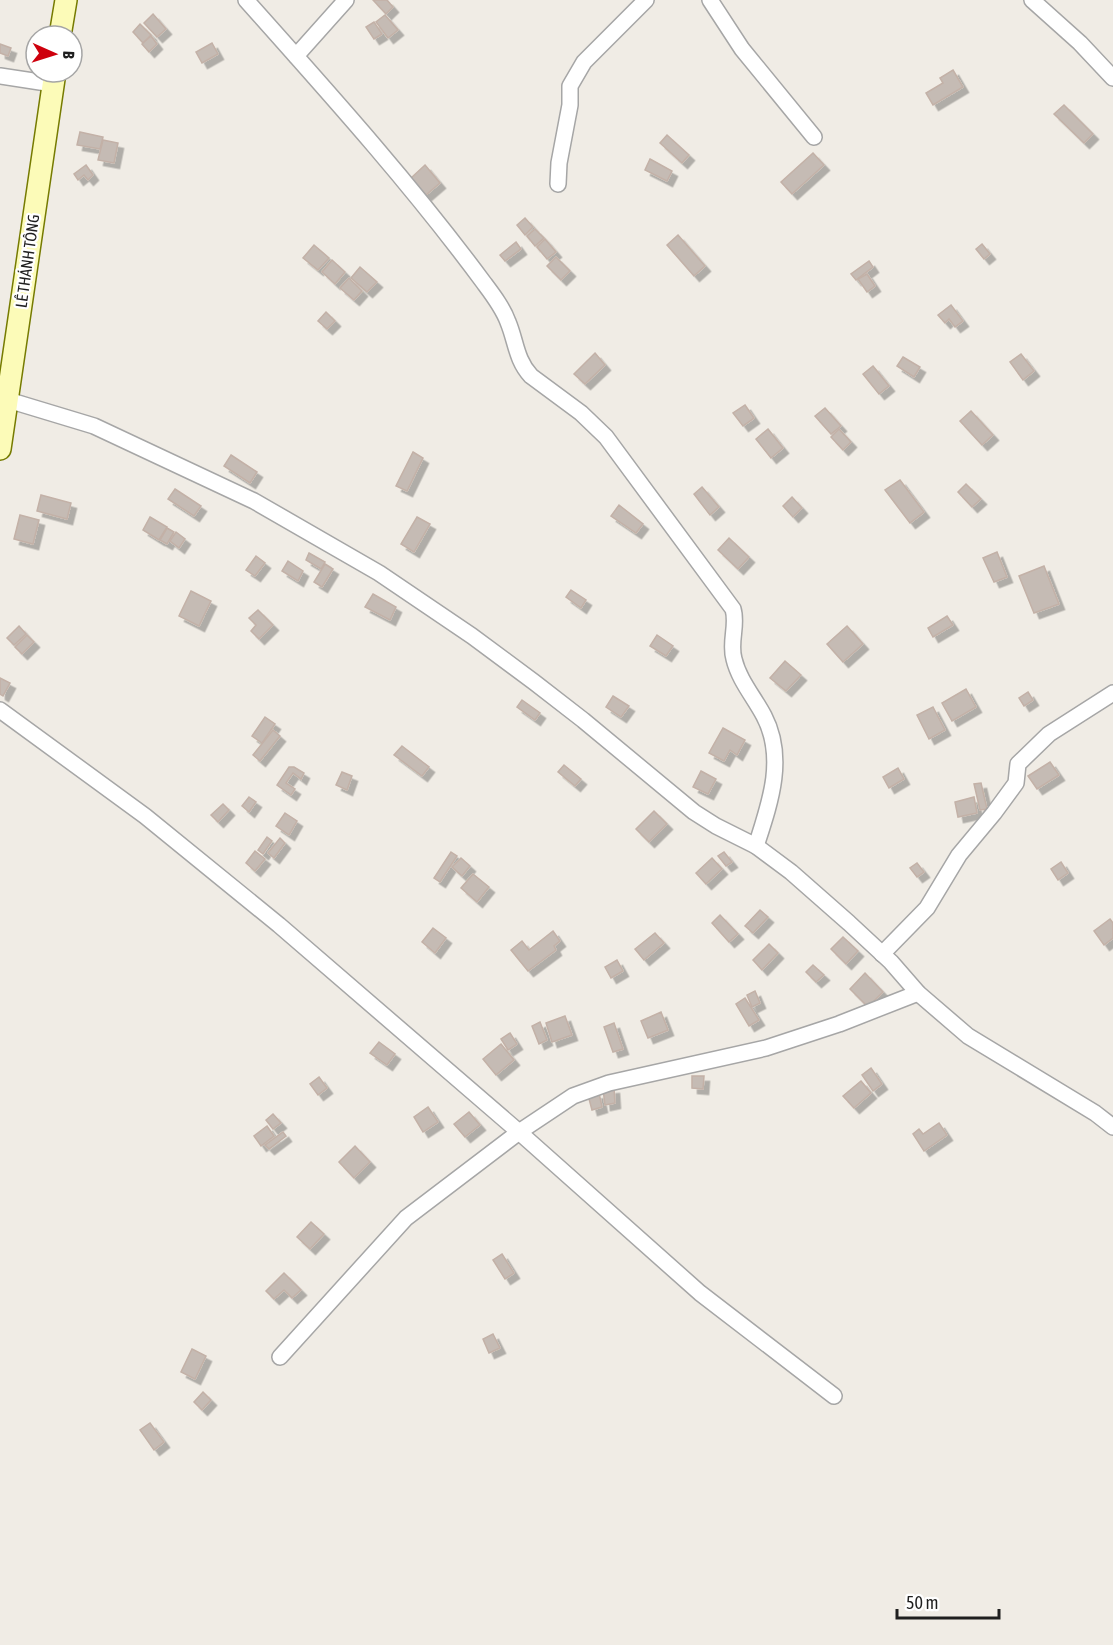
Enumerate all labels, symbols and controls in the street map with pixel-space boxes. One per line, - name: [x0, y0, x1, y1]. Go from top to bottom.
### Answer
- north arrow: [24, 24, 84, 84]
- text: B: [60, 51, 78, 59]
- street label: LÊ THÁNH TÔNG: [12, 213, 42, 309]
- scale bar: [897, 1582, 999, 1620]
- text: 50 m: [906, 1592, 938, 1613]

